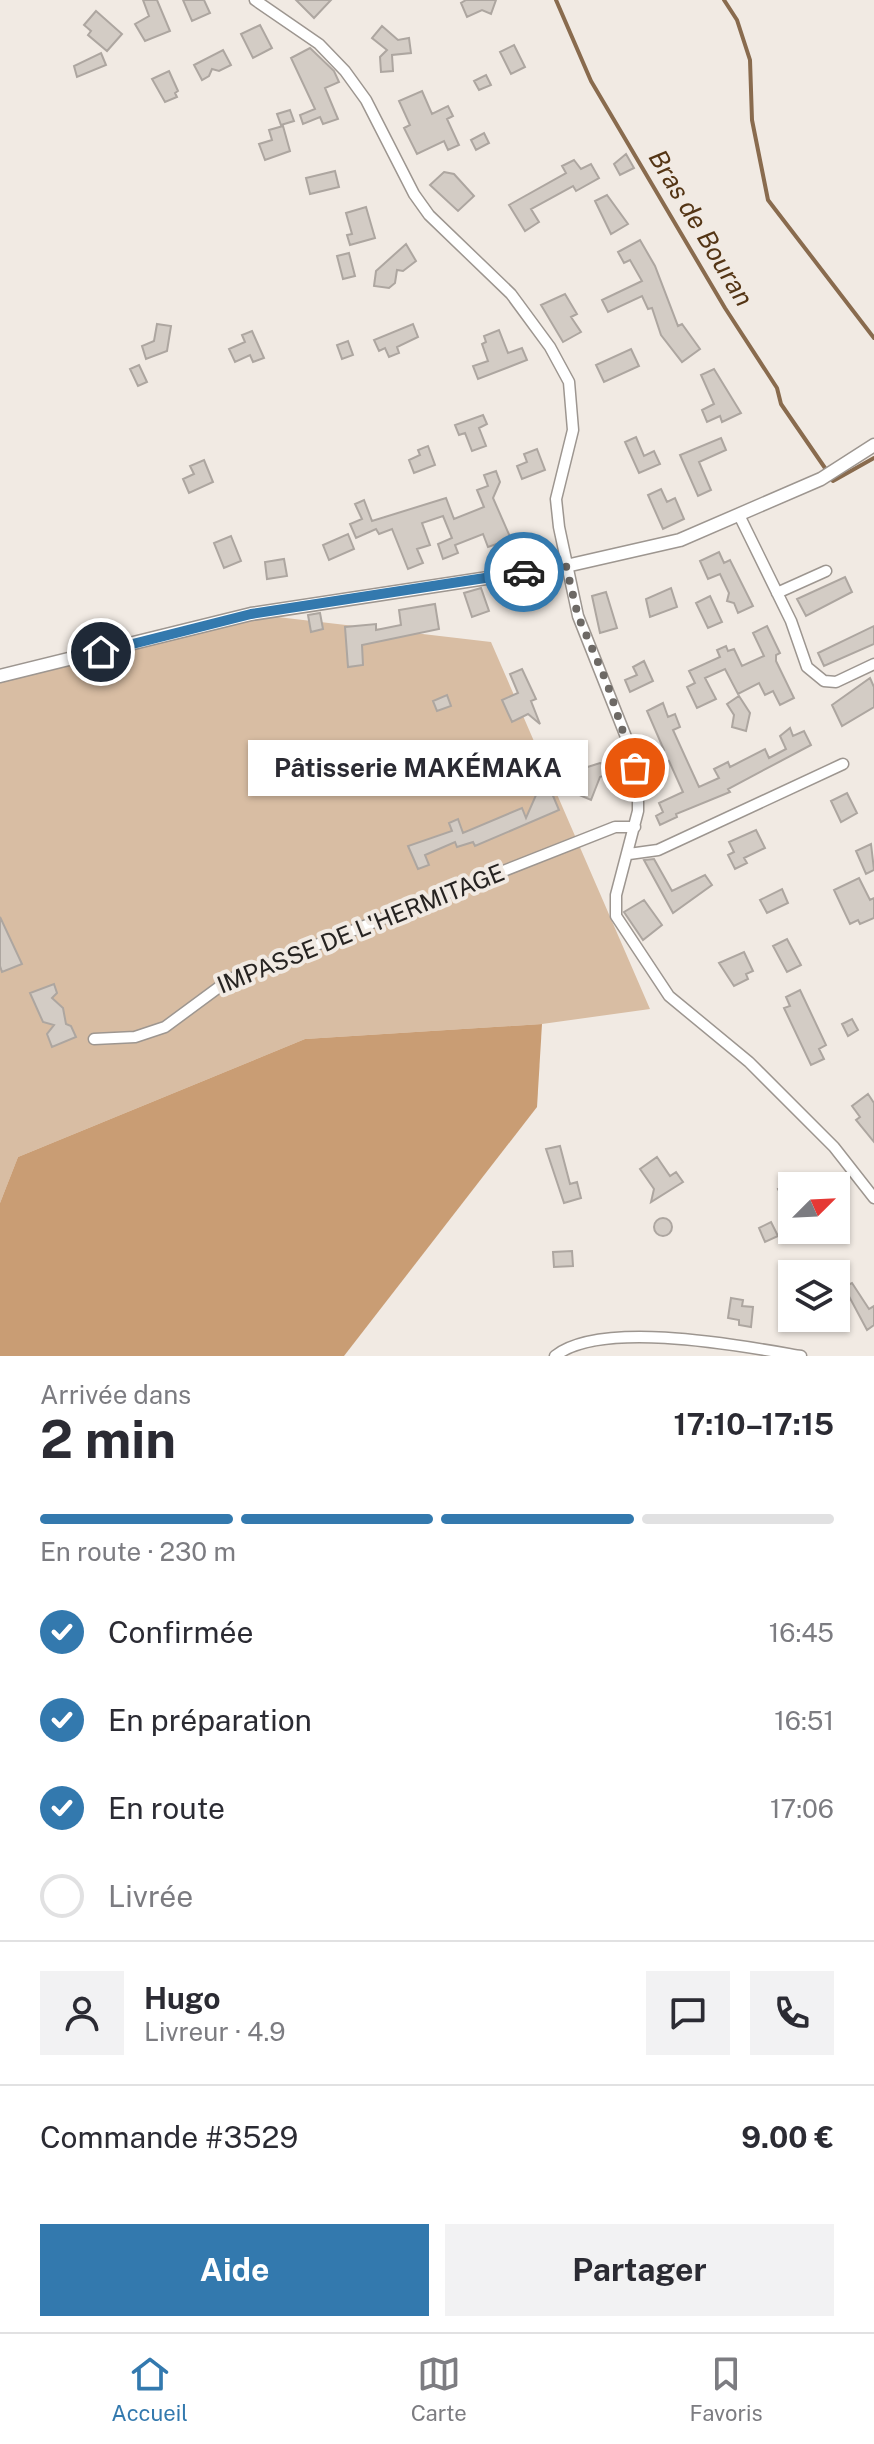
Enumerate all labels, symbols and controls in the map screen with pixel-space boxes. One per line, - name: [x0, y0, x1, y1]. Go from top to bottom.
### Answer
- water label: Bras de Bouran: [643, 144, 760, 312]
- courier: [484, 532, 564, 612]
- icon: car: [502, 550, 546, 594]
- pin: [67, 618, 135, 686]
- icon: home: [79, 630, 123, 674]
- pin: [601, 734, 669, 802]
- callout: Pâtisserie MAKÉMAKA: [247, 740, 587, 796]
- icon: bag: [613, 746, 657, 790]
- text: Pâtisserie MAKÉMAKA: [274, 752, 562, 783]
- street label: IMPASSE DE L'HERMITAGE: [213, 858, 508, 999]
- north arrow: [778, 1172, 850, 1244]
- map controls: [778, 1172, 850, 1332]
- button: layers: [778, 1260, 850, 1332]
- text: Arrivée dans: [40, 1379, 191, 1410]
- text: 17:10–17:15: [674, 1406, 834, 1442]
- text: 2 min: [40, 1409, 176, 1470]
- text: En route · 230 m: [40, 1536, 236, 1567]
- icon: check: [40, 1610, 84, 1654]
- text: Confirmée: [108, 1614, 253, 1650]
- text: 16:45: [769, 1617, 834, 1648]
- icon: check: [40, 1698, 84, 1742]
- text: En préparation: [108, 1702, 312, 1738]
- text: 16:51: [774, 1705, 834, 1736]
- icon: check: [40, 1786, 84, 1830]
- text: En route: [108, 1790, 225, 1826]
- text: 17:06: [770, 1793, 834, 1824]
- text: Livrée: [108, 1878, 193, 1914]
- button: person: [40, 1971, 124, 2055]
- button: chat: [646, 1971, 730, 2055]
- button: phone: [750, 1971, 834, 2055]
- text: Hugo: [144, 1980, 221, 2016]
- text: Livreur · 4.9: [144, 2016, 286, 2047]
- text: Commande #3529: [40, 2119, 298, 2155]
- text: 9.00 €: [741, 2119, 834, 2155]
- button: Aide: [40, 2224, 429, 2316]
- button: Partager: [445, 2224, 834, 2316]
- tab: Accueil: [111, 2352, 188, 2426]
- tab: Carte: [411, 2352, 467, 2426]
- tab: Favoris: [689, 2352, 763, 2426]

